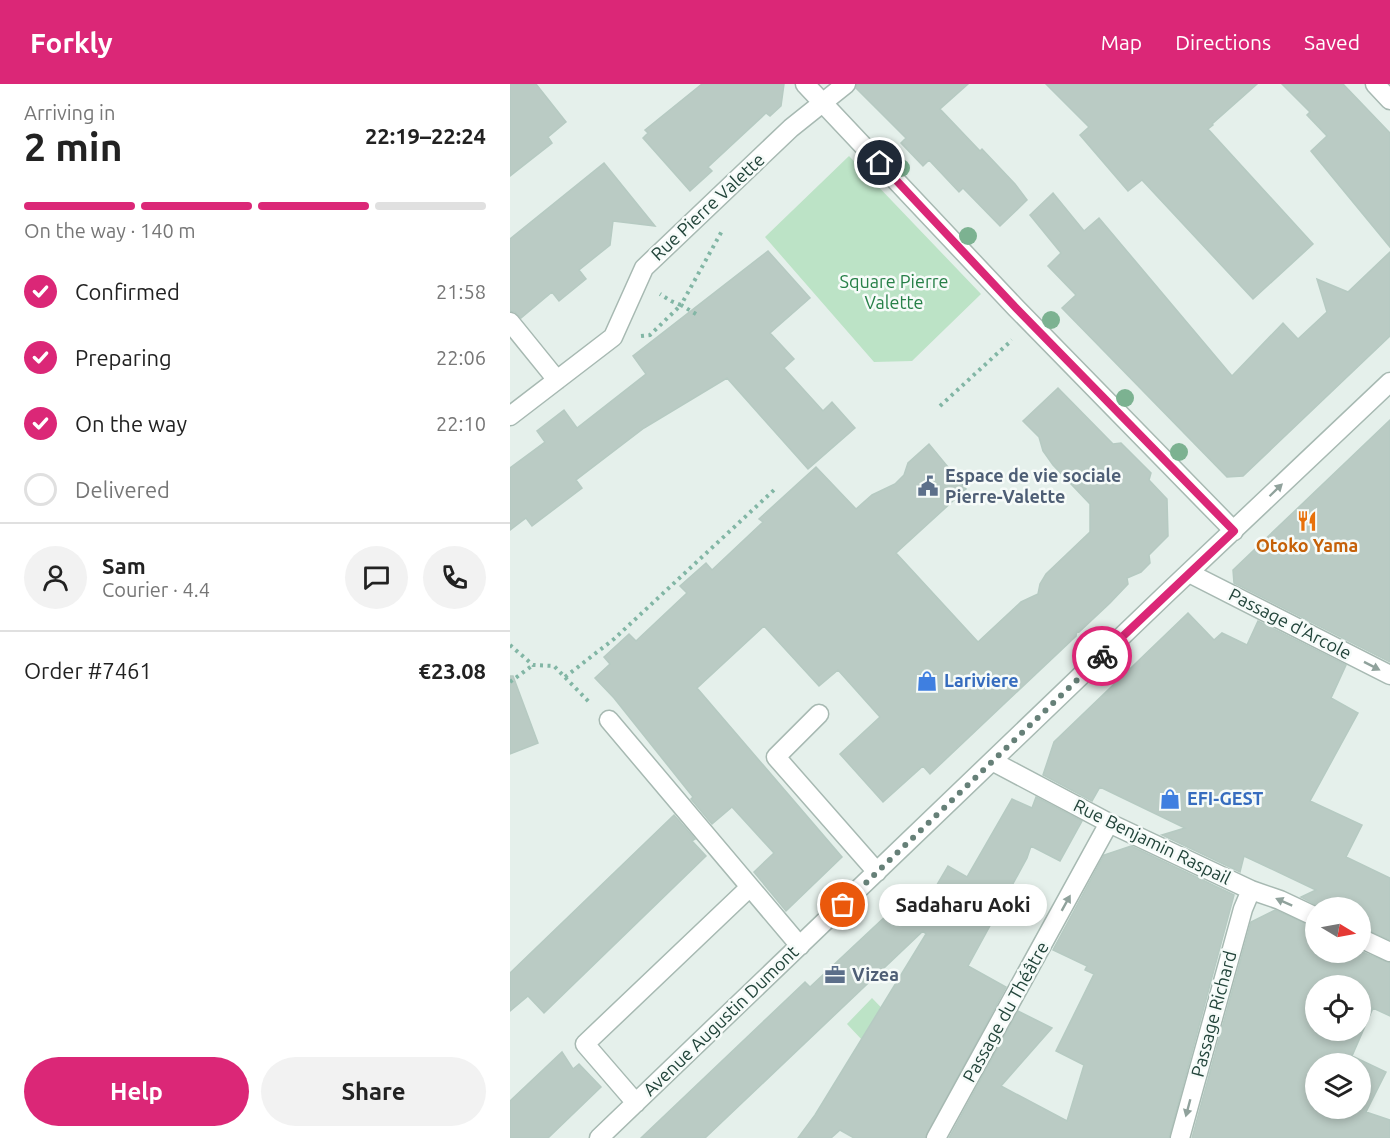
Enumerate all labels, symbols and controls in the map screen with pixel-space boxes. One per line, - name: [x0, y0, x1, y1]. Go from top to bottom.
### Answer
- text: Forkly: [30, 27, 113, 58]
- text: Map: [1101, 30, 1142, 54]
- text: Directions: [1175, 30, 1271, 54]
- text: Saved: [1304, 30, 1360, 54]
- text: Arriving in: [24, 101, 115, 124]
- text: 22:19–22:24: [365, 123, 486, 148]
- text: 2 min: [24, 125, 123, 168]
- pin: [854, 137, 905, 188]
- icon: home: [863, 146, 896, 179]
- street label: Rue Pierre Valette: [647, 149, 768, 264]
- text: On the way · 140 m: [24, 219, 196, 242]
- park label: Square Pierre Valette: [840, 271, 949, 312]
- icon: check: [24, 275, 57, 308]
- text: Confirmed: [75, 279, 180, 304]
- text: 21:58: [436, 280, 486, 303]
- icon: check: [24, 341, 57, 374]
- text: Preparing: [75, 345, 172, 370]
- text: 22:06: [436, 346, 486, 369]
- icon: check: [24, 407, 57, 440]
- text: On the way: [75, 411, 187, 436]
- text: 22:10: [436, 412, 486, 435]
- place label: Espace de vie sociale Pierre-Valette: [945, 465, 1121, 506]
- public building icon: Espace de vie sociale Pierre-Valette: [916, 474, 940, 498]
- text: Delivered: [75, 477, 170, 502]
- one-way arrow: [1268, 484, 1283, 497]
- restaurant icon: Otoko Yama: [1295, 509, 1319, 533]
- place label: Otoko Yama: [1256, 535, 1358, 555]
- button: person: [24, 546, 87, 609]
- button: chat: [345, 546, 408, 609]
- button: phone: [423, 546, 486, 609]
- text: Sam: [102, 553, 146, 578]
- text: Courier · 4.4: [102, 578, 210, 601]
- street label: Passage d'Arcole: [1226, 584, 1355, 663]
- courier: [1072, 626, 1132, 686]
- icon: bike: [1086, 640, 1119, 673]
- text: Order #7461: [24, 658, 152, 683]
- text: €23.08: [419, 658, 486, 683]
- one-way arrow: [1364, 661, 1381, 671]
- shop icon: Lariviere: [915, 669, 939, 693]
- place label: Lariviere: [944, 670, 1019, 690]
- shop icon: EFI-GEST: [1158, 787, 1182, 811]
- place label: EFI-GEST: [1187, 788, 1264, 808]
- street label: Rue Benjamin Raspail: [1071, 794, 1234, 888]
- pin: [817, 879, 868, 930]
- callout: Sadaharu Aoki: [879, 884, 1047, 926]
- icon: bag: [826, 888, 859, 921]
- text: Sadaharu Aoki: [895, 893, 1031, 916]
- one-way arrow: [1061, 894, 1071, 911]
- one-way arrow: [1274, 897, 1292, 907]
- north arrow: [1305, 897, 1371, 963]
- map controls: [1305, 897, 1371, 1119]
- street label: Passage du Théâtre: [958, 938, 1052, 1085]
- street label: Avenue Augustin Dumont: [639, 941, 802, 1100]
- street label: Passage Richard: [1187, 948, 1240, 1079]
- office icon: Vizea: [823, 963, 847, 987]
- place label: Vizea: [852, 964, 899, 984]
- button: locate: [1305, 975, 1371, 1041]
- button: layers: [1305, 1053, 1371, 1119]
- button: Help: [24, 1057, 249, 1126]
- button: Share: [261, 1057, 486, 1126]
- one-way arrow: [1183, 1099, 1193, 1117]

